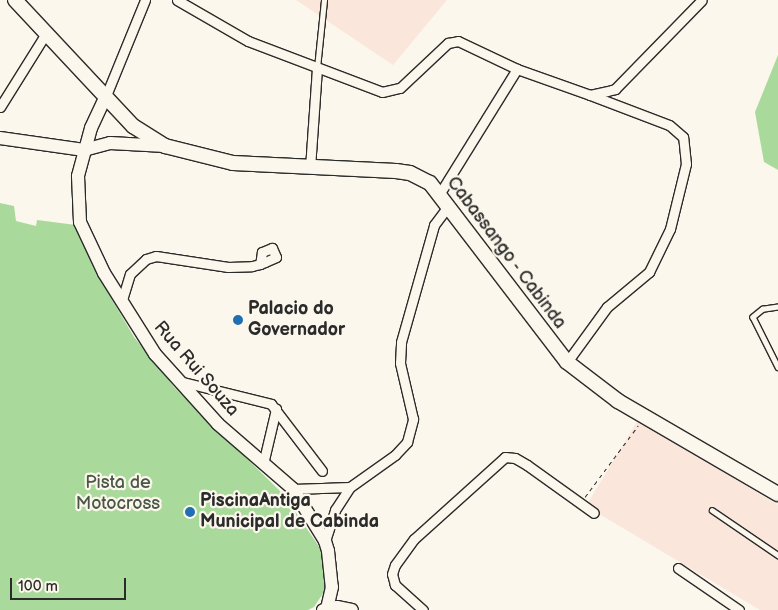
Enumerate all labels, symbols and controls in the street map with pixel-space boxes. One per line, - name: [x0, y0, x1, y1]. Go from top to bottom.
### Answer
- street label: Cabassango - Cabinda: [441, 172, 571, 334]
- place label: Palacio do Governador: [248, 299, 345, 342]
- marker: Palacio do Governador: [232, 314, 244, 326]
- street label: Rua Rui Souza: [149, 317, 243, 421]
- park label: Pista de Motocross: [76, 473, 160, 516]
- place label: PiscinaAntiga Municipal de Cabinda: [200, 491, 379, 534]
- marker: PiscinaAntiga Municipal de Cabinda: [184, 506, 196, 518]
- scale bar: [12, 568, 129, 600]
- text: 100 m: [18, 577, 58, 596]

